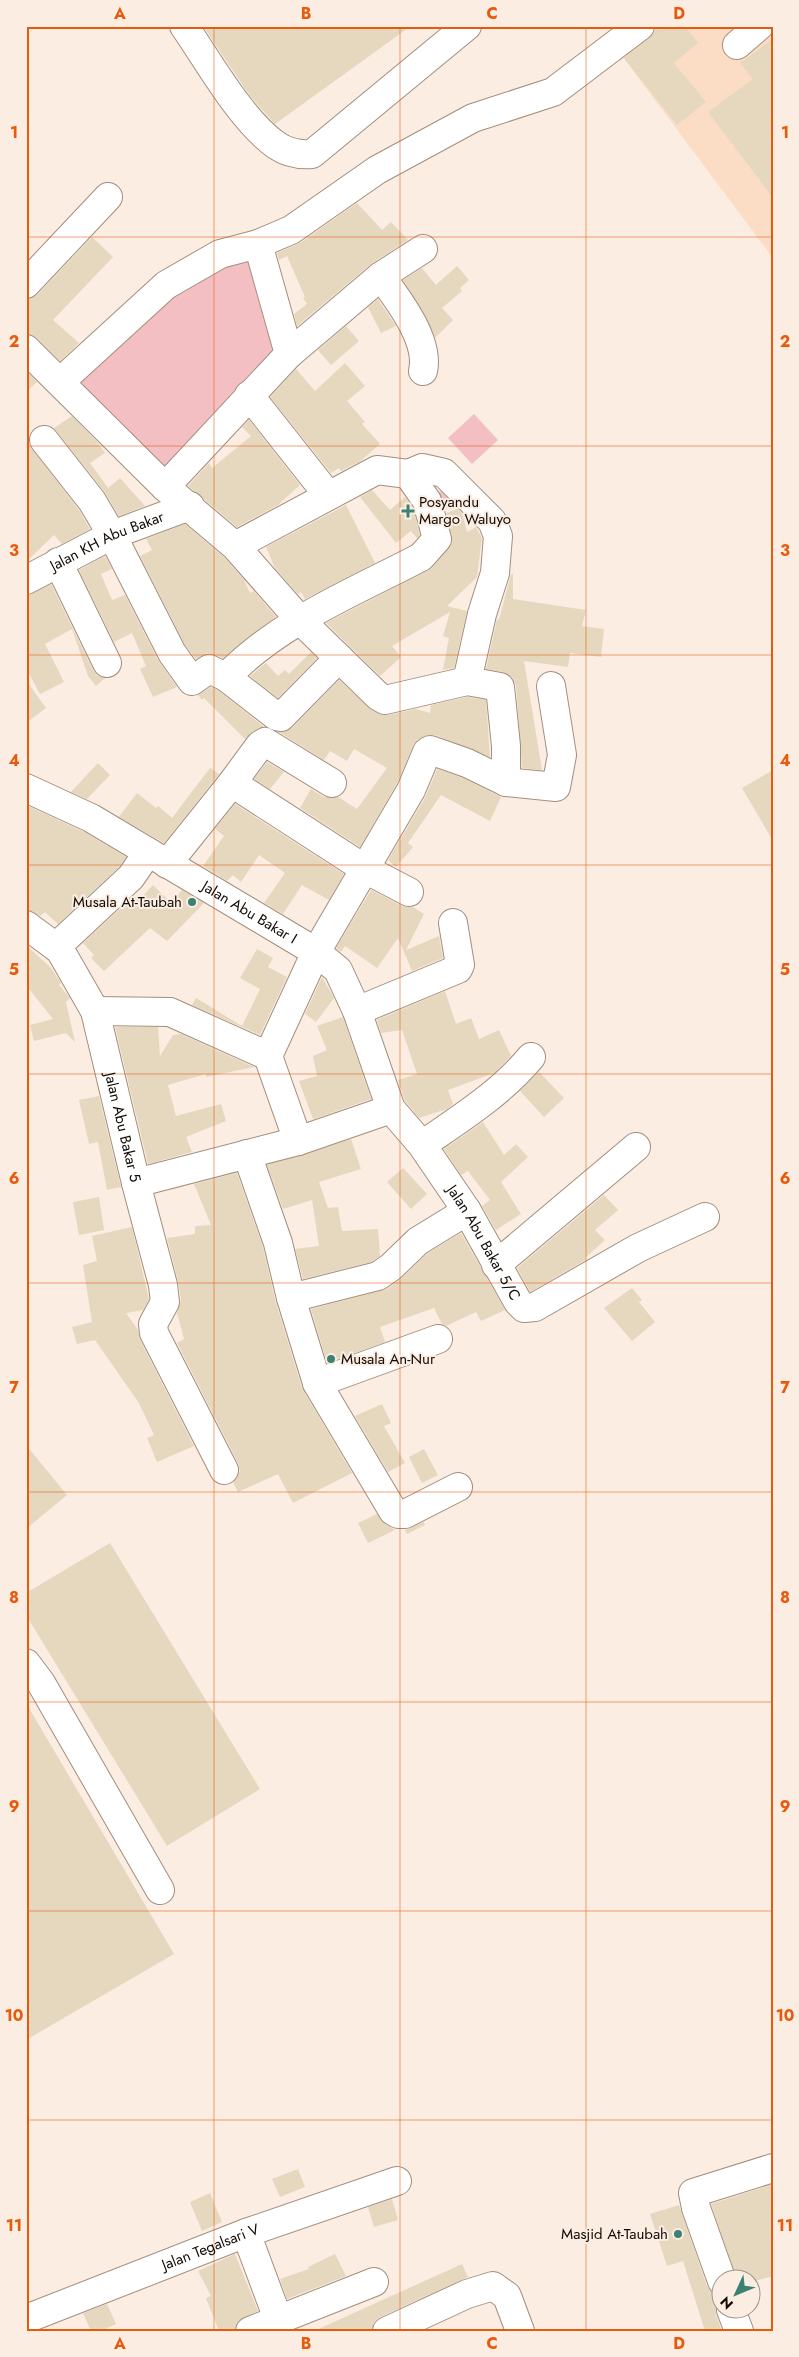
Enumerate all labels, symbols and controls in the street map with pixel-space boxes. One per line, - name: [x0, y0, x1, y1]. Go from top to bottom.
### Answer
- text: A: [113, 2, 126, 25]
- text: B: [301, 2, 311, 25]
- text: C: [486, 2, 498, 25]
- text: D: [673, 2, 685, 25]
- text: 1: [10, 121, 18, 144]
- text: 1: [781, 121, 789, 144]
- text: 2: [9, 330, 19, 353]
- text: 2: [780, 330, 790, 353]
- place label: Posyandu Margo Waluyo: [419, 491, 511, 530]
- marker: Posyandu Margo Waluyo: [401, 504, 415, 518]
- street label: Jalan KH Abu Bakar: [44, 505, 168, 577]
- text: 3: [9, 539, 19, 562]
- text: 3: [780, 539, 790, 562]
- text: 4: [8, 749, 20, 772]
- text: 4: [779, 749, 791, 772]
- street label: Jalan Abu Bakar I: [196, 874, 301, 949]
- place label: Musala At-Taubah: [73, 891, 182, 913]
- marker: Musala At-Taubah: [186, 896, 198, 908]
- text: 5: [9, 958, 19, 981]
- text: 5: [780, 958, 790, 981]
- street label: Jalan Abu Bakar 5: [99, 1068, 146, 1184]
- text: 6: [9, 1167, 19, 1190]
- text: 6: [780, 1167, 790, 1190]
- street label: Jalan Abu Bakar 5/C: [440, 1179, 526, 1304]
- place label: Musala An-Nur: [341, 1348, 436, 1370]
- marker: Musala An-Nur: [325, 1353, 337, 1365]
- text: 7: [9, 1376, 19, 1399]
- text: 7: [780, 1376, 790, 1399]
- text: 8: [9, 1586, 19, 1609]
- text: 8: [780, 1586, 790, 1609]
- text: 9: [9, 1795, 19, 1818]
- text: 9: [780, 1795, 790, 1818]
- text: 10: [5, 2004, 23, 2027]
- text: 10: [776, 2004, 794, 2027]
- text: 11: [6, 2214, 22, 2237]
- text: 11: [777, 2214, 793, 2237]
- street label: Jalan Tegalsari V: [157, 2218, 262, 2277]
- place label: Masjid At-Taubah: [561, 2223, 668, 2245]
- marker: Masjid At-Taubah: [672, 2228, 684, 2240]
- north arrow: [712, 2270, 762, 2320]
- text: N: [716, 2292, 738, 2314]
- text: A: [113, 2332, 126, 2355]
- text: B: [301, 2332, 311, 2355]
- text: C: [486, 2332, 498, 2355]
- text: D: [673, 2332, 685, 2355]

